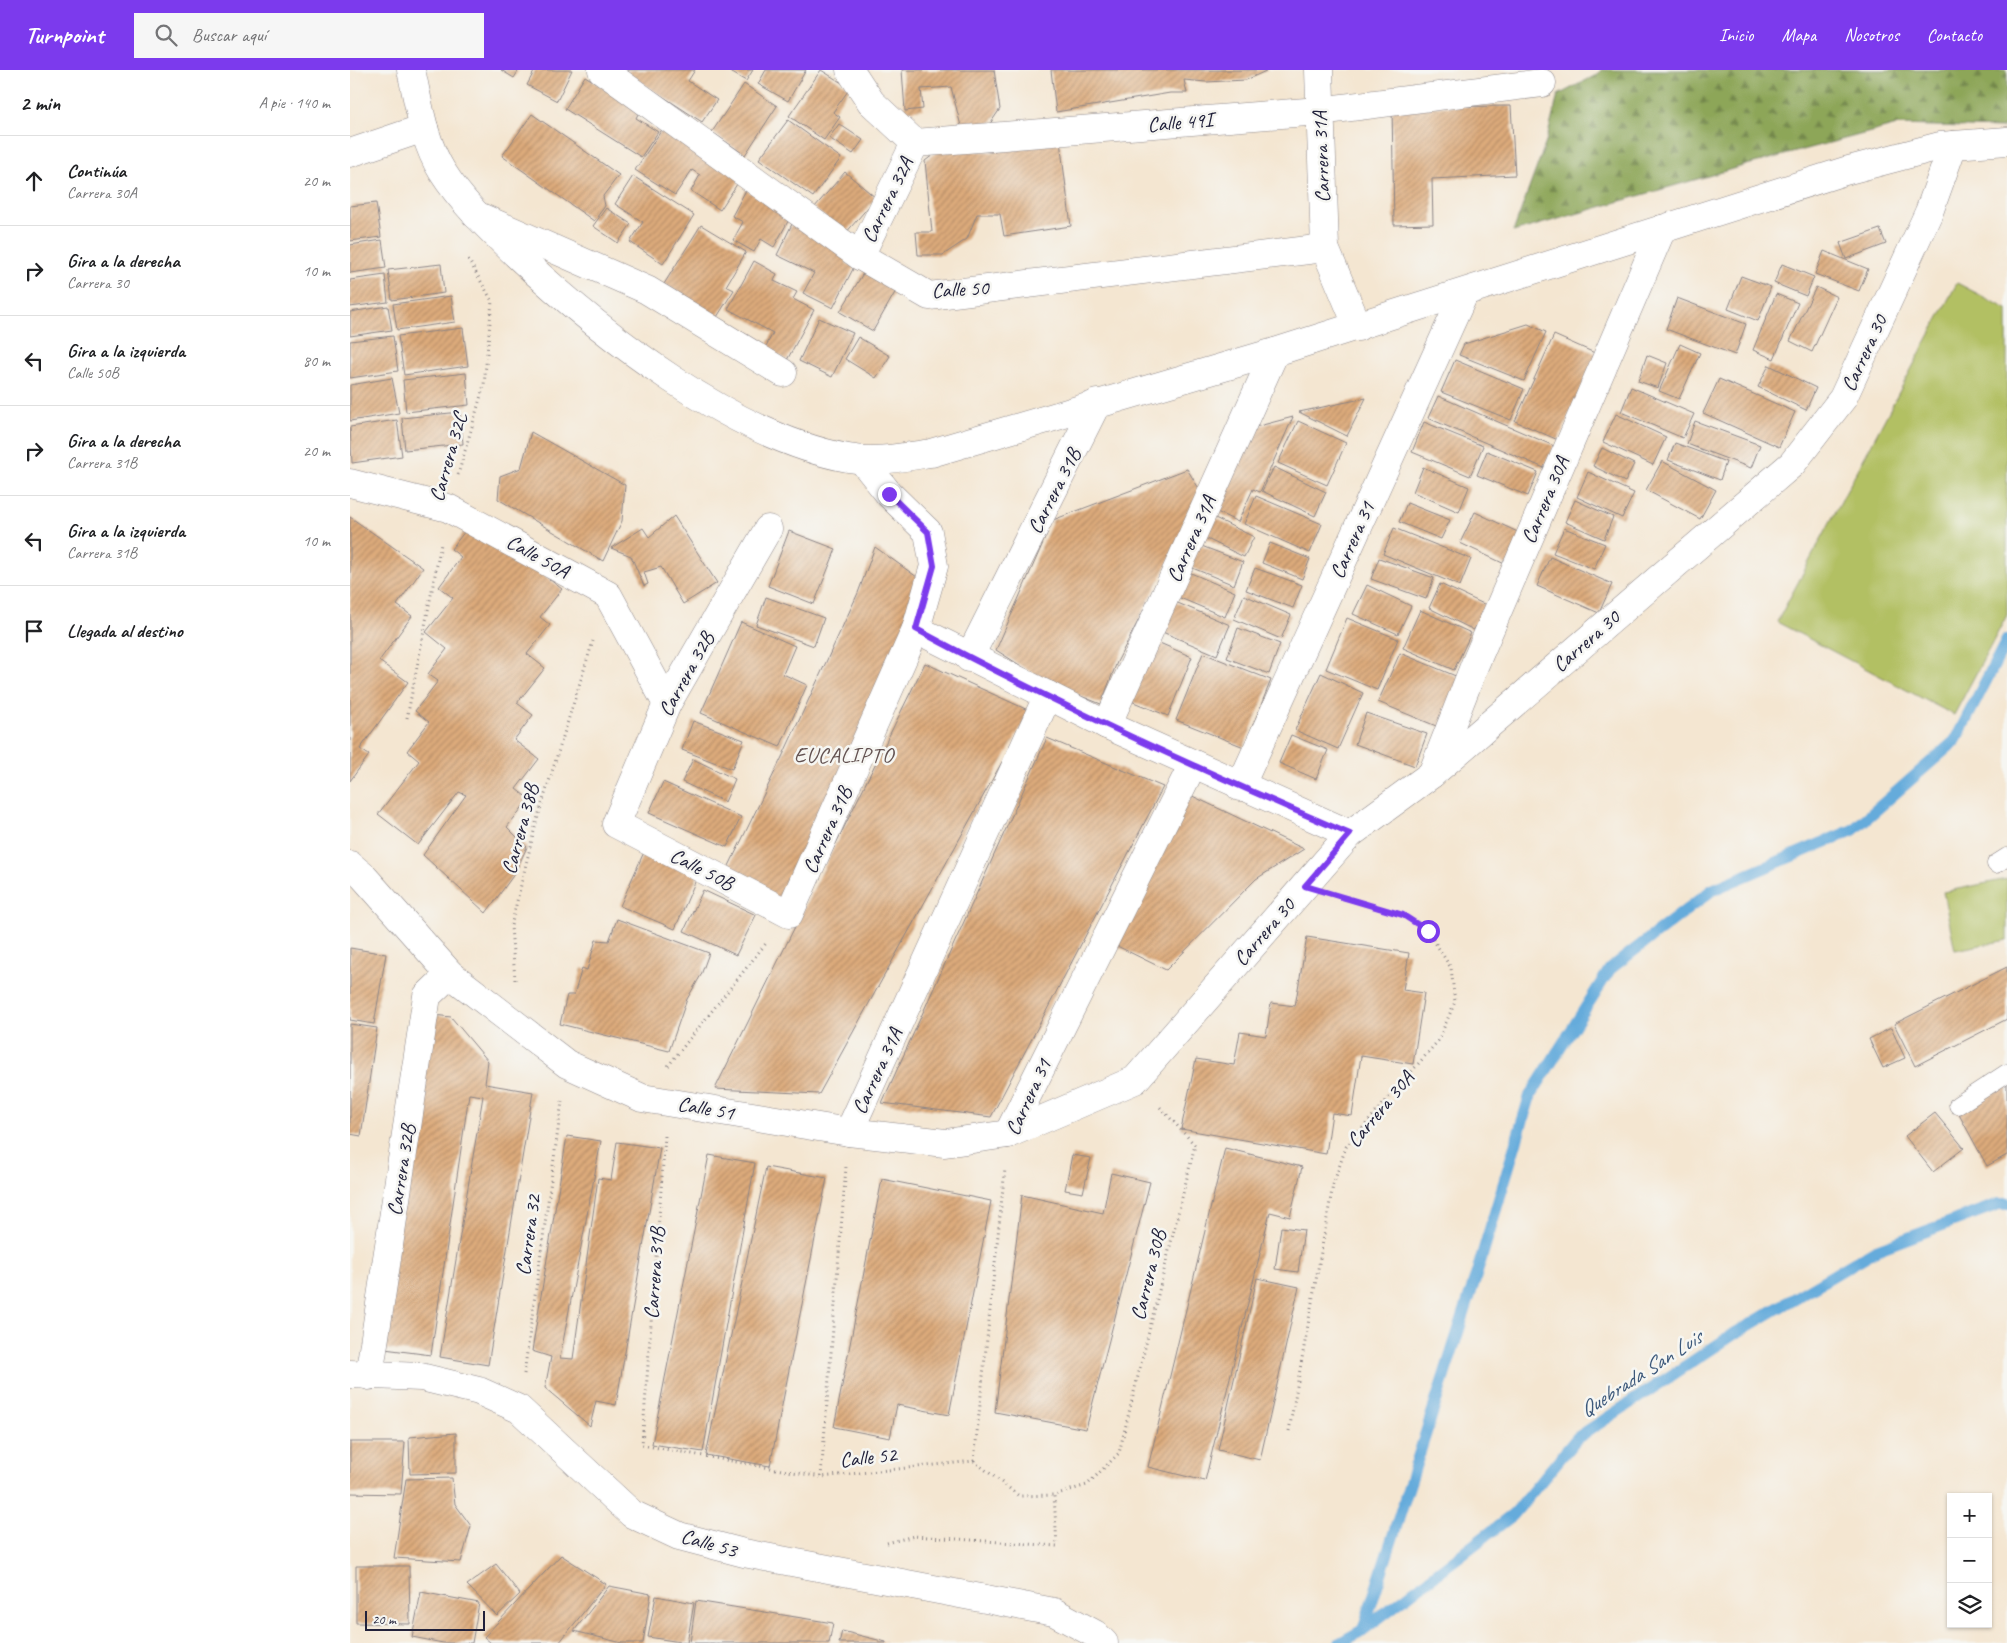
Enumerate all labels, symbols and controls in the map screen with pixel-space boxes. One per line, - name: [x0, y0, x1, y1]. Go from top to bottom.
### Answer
- search box: [134, 13, 484, 58]
- text: Turnpoint: [25, 20, 104, 50]
- icon: search: [152, 21, 180, 49]
- text: Buscar aquí: [192, 23, 266, 47]
- text: Inicio: [1719, 24, 1753, 46]
- text: Mapa: [1781, 24, 1816, 46]
- text: Nosotros: [1844, 24, 1899, 46]
- text: Contacto: [1927, 24, 1982, 46]
- text: 2 min: [20, 90, 60, 116]
- text: A pie · 140 m: [259, 93, 330, 113]
- street label: Calle 49I: [1146, 106, 1218, 138]
- street label: Carrera 31A: [1306, 109, 1336, 203]
- street label: Carrera 32A: [855, 152, 919, 247]
- text: Continúa: [67, 159, 126, 183]
- icon: ahead: [20, 167, 48, 195]
- text: 20 m: [303, 171, 330, 191]
- text: Carrera 30A: [67, 183, 137, 203]
- text: Gira a la derecha: [67, 249, 180, 273]
- icon: right: [20, 257, 48, 285]
- text: 10 m: [303, 261, 330, 281]
- text: Carrera 30: [67, 273, 129, 293]
- street label: Calle 50: [931, 274, 991, 303]
- street label: Carrera 30: [1835, 309, 1894, 395]
- text: Gira a la izquierda: [67, 339, 185, 363]
- icon: left: [20, 347, 48, 375]
- text: 80 m: [303, 351, 330, 371]
- text: Calle 50B: [67, 363, 119, 383]
- street label: Carrera 32C: [423, 408, 474, 504]
- text: Gira a la derecha: [67, 429, 180, 453]
- icon: right: [20, 437, 48, 465]
- text: 20 m: [303, 441, 330, 461]
- street label: Carrera 31B: [1022, 442, 1087, 538]
- street label: Carrera 30A: [1515, 451, 1575, 547]
- text: Carrera 31B: [67, 453, 137, 473]
- route end: [878, 483, 901, 506]
- street label: Carrera 31A: [1160, 490, 1222, 586]
- street label: Carrera 31: [1324, 496, 1381, 582]
- text: Gira a la izquierda: [67, 519, 185, 543]
- icon: left: [20, 527, 48, 555]
- street label: Calle 50A: [502, 528, 575, 584]
- text: 10 m: [303, 531, 330, 551]
- text: Carrera 31B: [67, 543, 137, 563]
- street label: Carrera 30: [1547, 604, 1626, 677]
- icon: arrive: [20, 617, 48, 645]
- text: Llegada al destino: [67, 619, 183, 643]
- street label: Carrera 32B: [652, 626, 721, 721]
- district label: EUCALIPTO: [794, 741, 895, 769]
- street label: Carrera 38B: [496, 779, 545, 877]
- street label: Carrera 31B: [796, 781, 858, 877]
- street label: Calle 50B: [666, 842, 740, 897]
- street label: Carrera 30: [1228, 892, 1301, 971]
- route start: [1417, 920, 1440, 943]
- street label: Carrera 31A: [846, 1023, 909, 1118]
- street label: Carrera 31: [999, 1053, 1058, 1139]
- street label: Carrera 30A: [1341, 1064, 1420, 1152]
- street label: Calle 51: [676, 1090, 738, 1126]
- street label: Carrera 32B: [381, 1120, 421, 1218]
- street label: Carrera 32: [509, 1191, 547, 1277]
- street label: Carrera 31B: [638, 1224, 670, 1320]
- street label: Carrera 30B: [1124, 1225, 1172, 1323]
- water label: Quebrada San Luis: [1574, 1322, 1710, 1424]
- street label: Calle 52: [838, 1441, 899, 1473]
- map controls: [1947, 1493, 1992, 1628]
- button: +: [1947, 1493, 1992, 1538]
- street label: Calle 53: [678, 1523, 741, 1564]
- button: −: [1947, 1538, 1992, 1583]
- button: layers: [1947, 1583, 1992, 1628]
- scale bar: [365, 1608, 485, 1631]
- text: 20 m: [372, 1611, 396, 1628]

